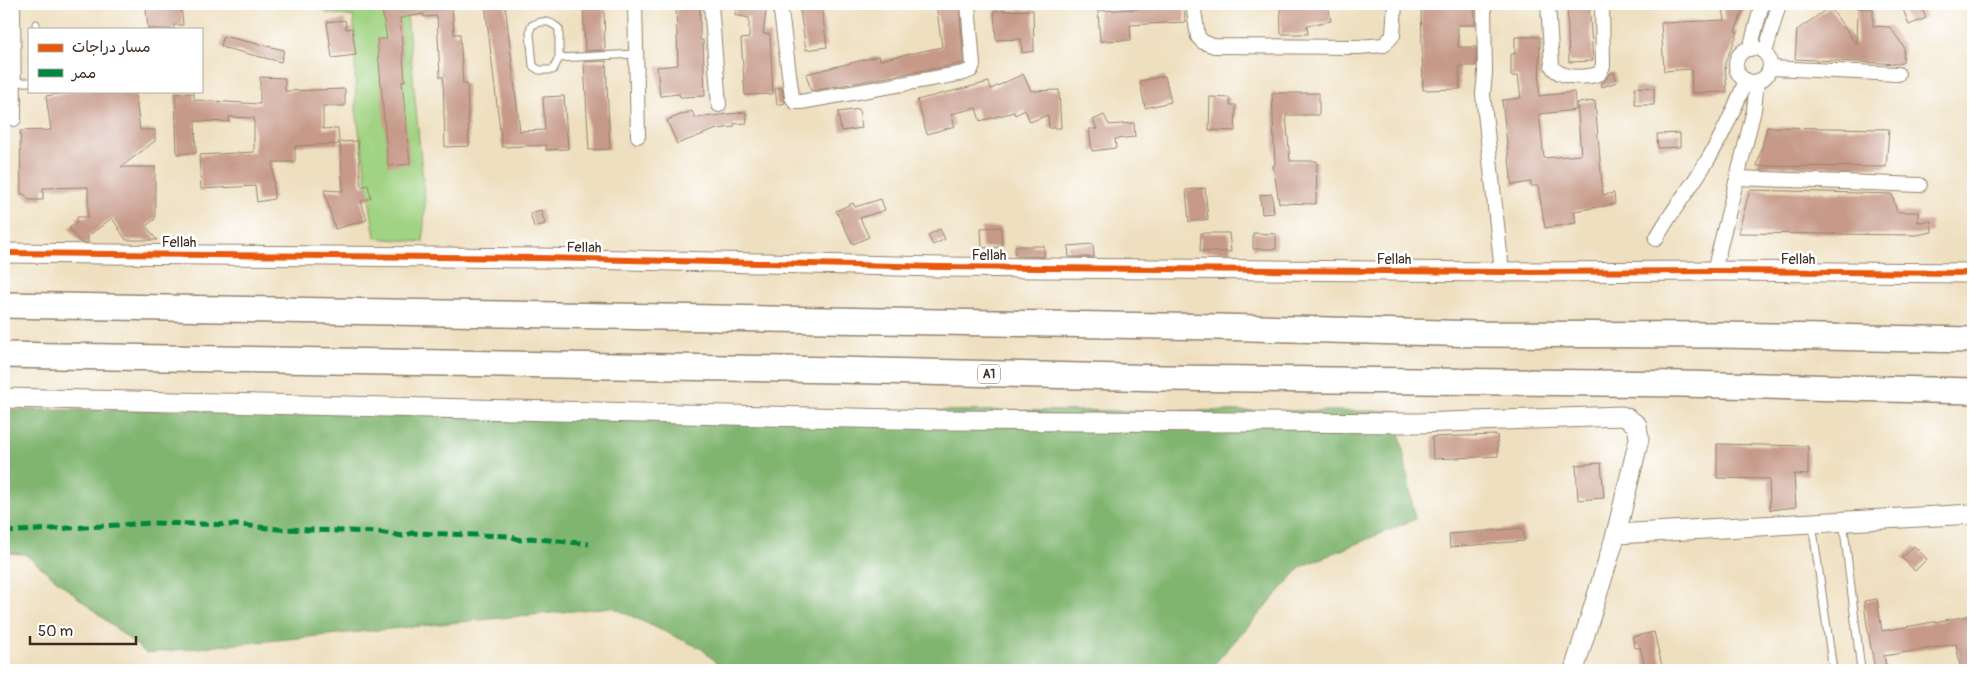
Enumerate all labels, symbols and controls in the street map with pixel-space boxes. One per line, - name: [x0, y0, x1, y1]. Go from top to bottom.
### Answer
- legend: [28, 28, 202, 92]
- text: مسار دراجات: [72, 38, 151, 57]
- text: ممر: [70, 64, 96, 83]
- street label: Fellah: [162, 234, 196, 251]
- street label: Fellah: [567, 239, 601, 256]
- street label: Fellah: [972, 247, 1006, 264]
- street label: Fellah: [1377, 251, 1411, 268]
- street label: Fellah: [1781, 251, 1815, 268]
- road number: A1: [978, 364, 1000, 384]
- scale bar: [30, 614, 136, 646]
- text: 50 m: [38, 622, 73, 641]

